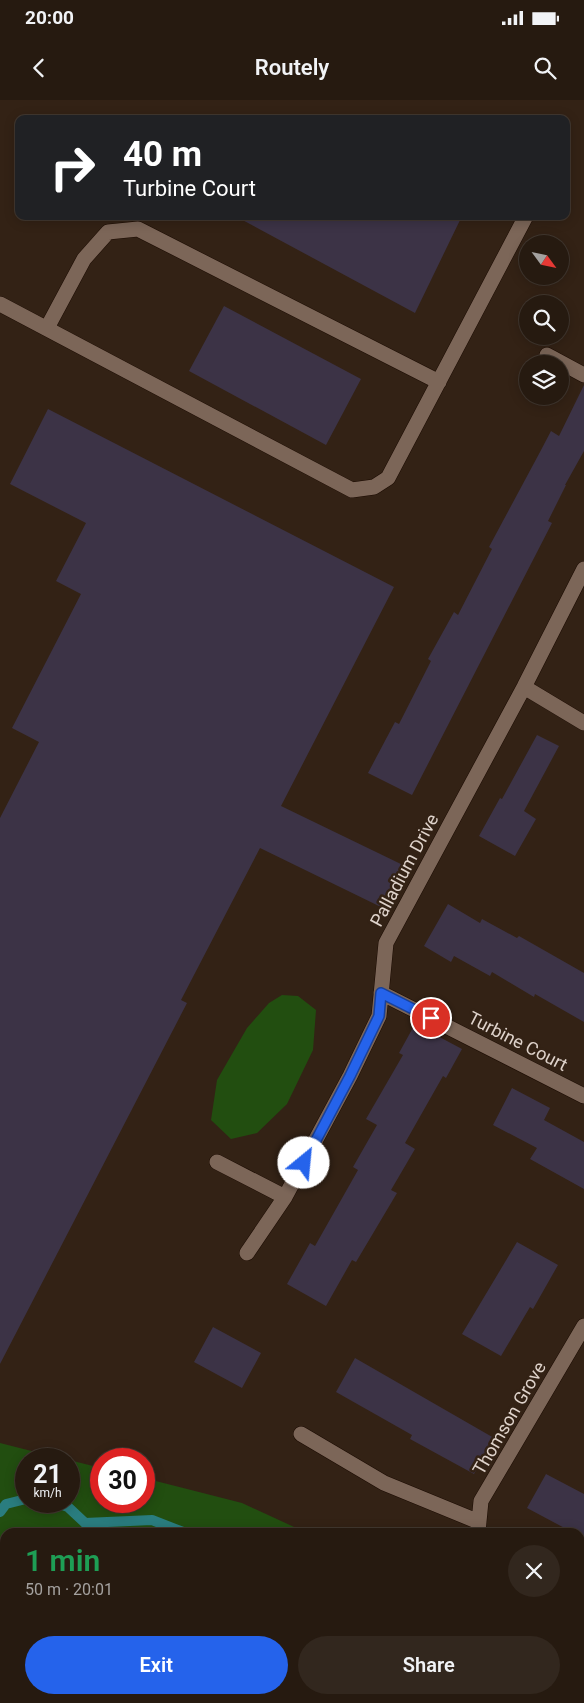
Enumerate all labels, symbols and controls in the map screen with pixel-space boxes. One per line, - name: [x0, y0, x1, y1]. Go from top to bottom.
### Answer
- text: 20:00: [25, 6, 74, 29]
- icon: back: [25, 54, 53, 82]
- icon: search: [531, 54, 559, 82]
- text: Routely: [255, 55, 329, 80]
- text: 40 m: [123, 134, 202, 175]
- icon: right: [40, 135, 105, 200]
- text: Turbine Court: [123, 176, 256, 201]
- north arrow: [519, 235, 569, 285]
- map controls: [519, 235, 569, 405]
- button: search: [519, 295, 569, 345]
- button: layers: [519, 355, 569, 405]
- street label: Palladium Drive: [365, 810, 443, 930]
- pin: [410, 997, 452, 1039]
- icon: arrive: [417, 1004, 445, 1032]
- street label: Turbine Court: [465, 1007, 571, 1075]
- position arrow: [277, 1136, 329, 1188]
- street label: Thomson Grove: [468, 1358, 550, 1478]
- speed limit sign: 30: [90, 1448, 155, 1513]
- text: 21: [33, 1460, 62, 1489]
- text: km/h: [33, 1486, 62, 1500]
- text: 1 min: [25, 1543, 100, 1578]
- button: close: [508, 1545, 560, 1597]
- text: 50 m · 20:01: [25, 1580, 113, 1599]
- button: Exit: [25, 1636, 288, 1694]
- button: Share: [298, 1636, 560, 1694]

